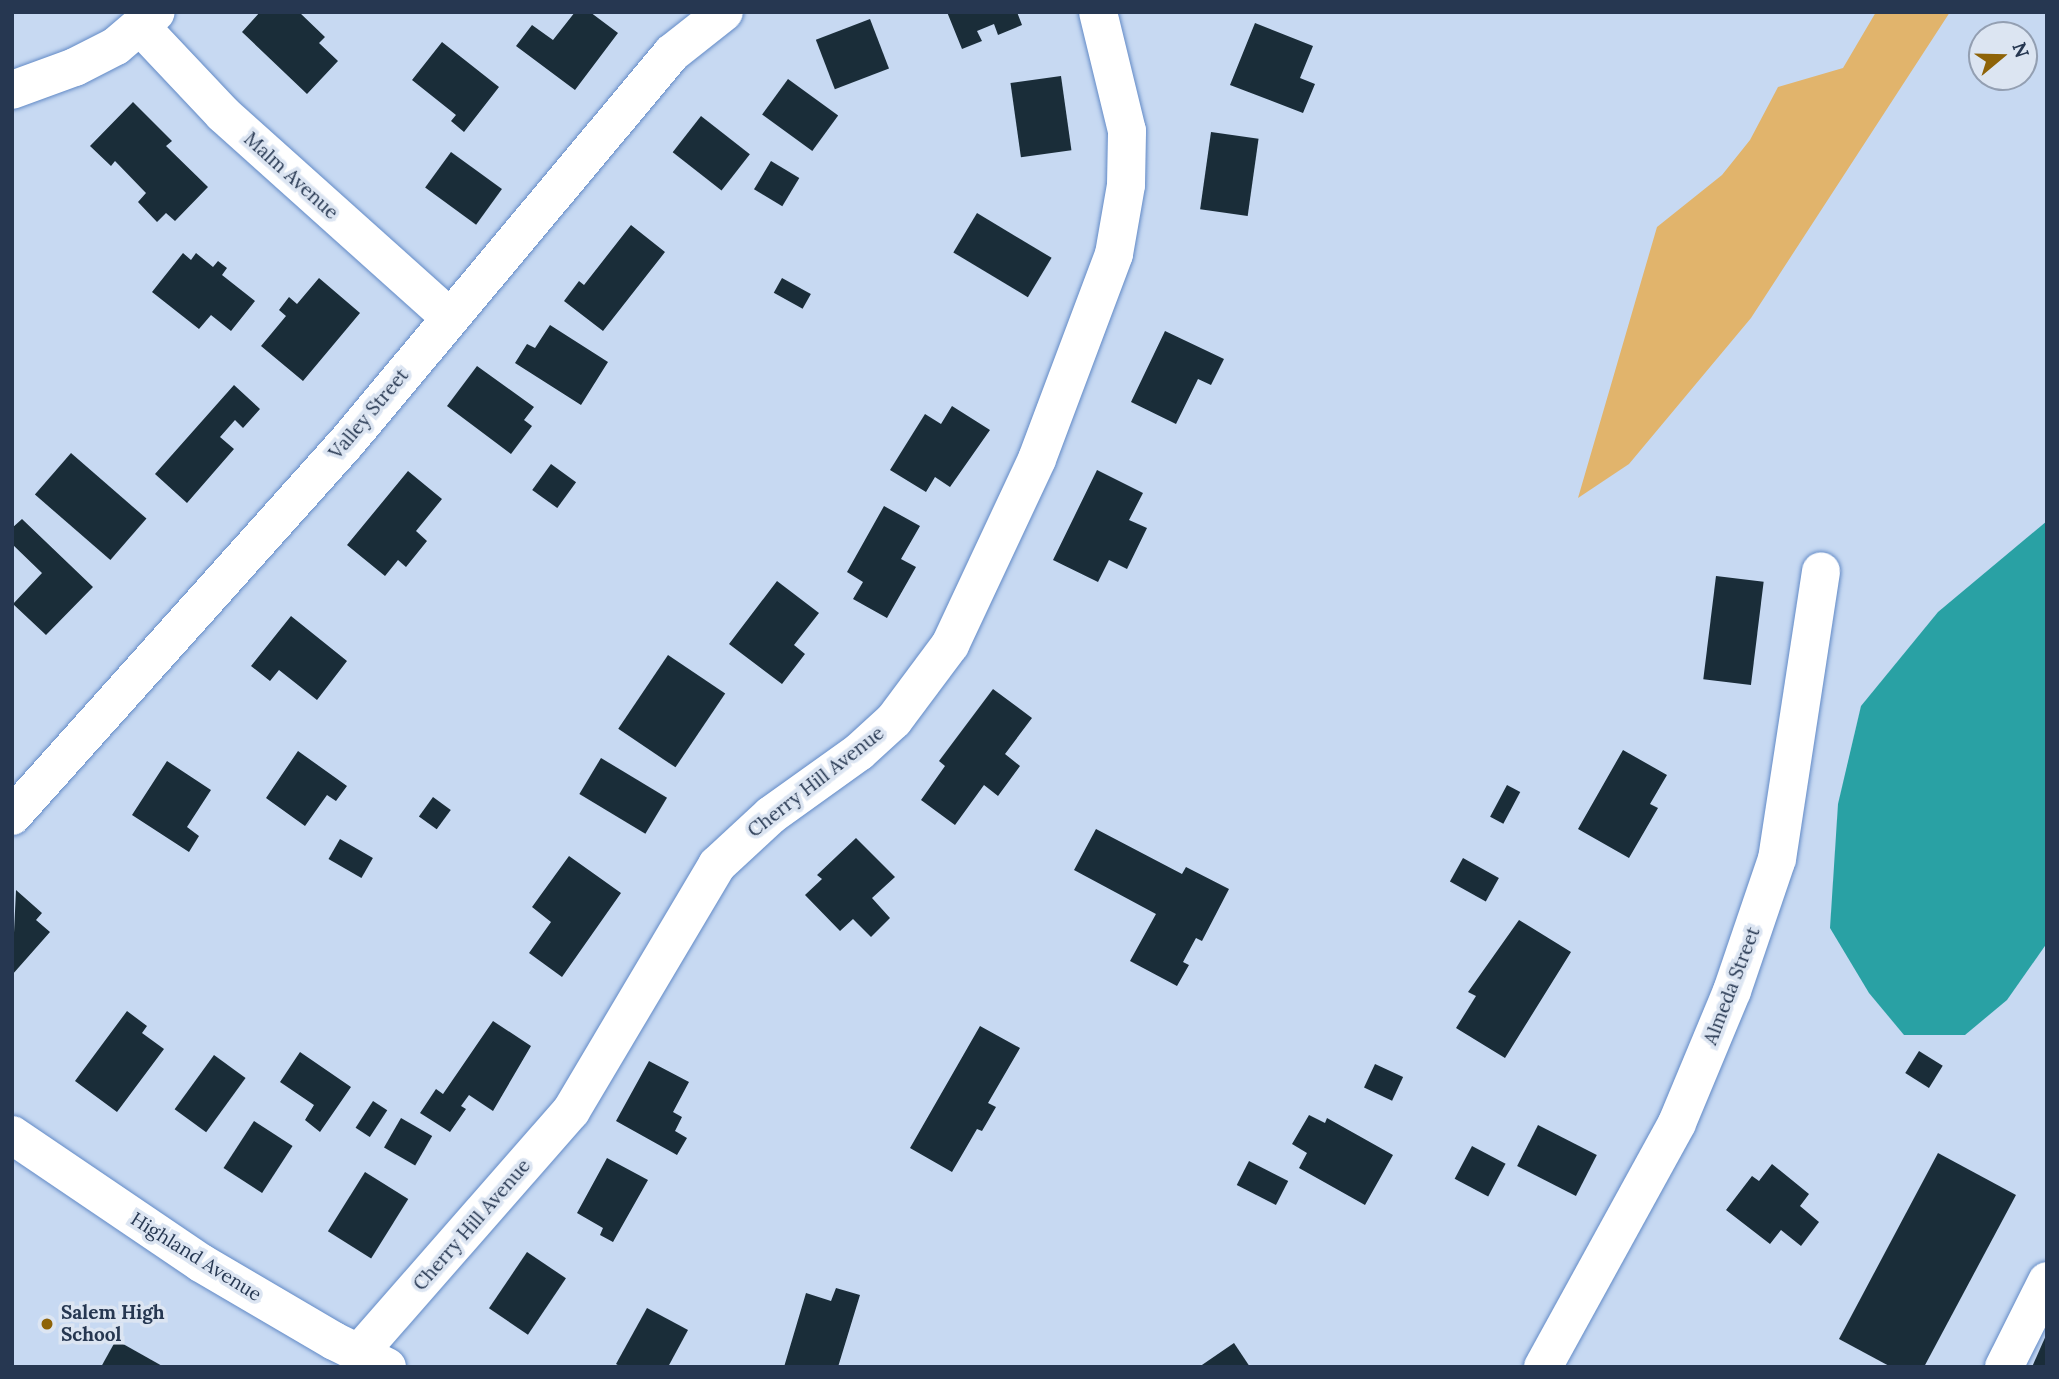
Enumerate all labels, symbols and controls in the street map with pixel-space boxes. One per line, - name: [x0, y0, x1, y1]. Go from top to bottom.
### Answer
- north arrow: [1968, 21, 2038, 91]
- text: N: [2007, 39, 2035, 61]
- street label: Malm Avenue: [239, 128, 343, 224]
- street label: Valley Street: [325, 364, 413, 464]
- street label: Cherry Hill Avenue: [743, 722, 889, 842]
- street label: Almeda Street: [1699, 924, 1765, 1048]
- street label: Cherry Hill Avenue: [409, 1155, 535, 1295]
- street label: Highland Avenue: [126, 1208, 266, 1306]
- place label: Salem High School: [61, 1302, 165, 1346]
- marker: Salem High School: [39, 1316, 55, 1332]

